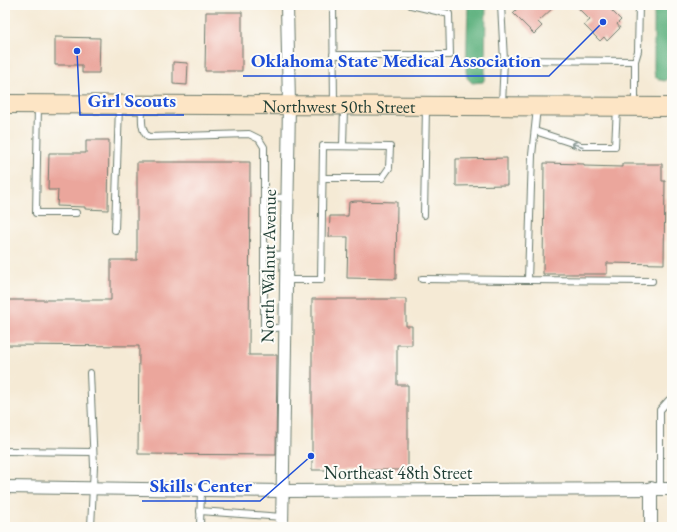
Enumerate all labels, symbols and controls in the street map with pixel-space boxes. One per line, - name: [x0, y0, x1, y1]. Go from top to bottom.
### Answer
- callout: Oklahoma State Medical Association: [243, 45, 549, 76]
- text: Oklahoma State Medical Association: [251, 48, 541, 73]
- callout: Girl Scouts: [80, 84, 184, 115]
- text: Girl Scouts: [88, 88, 176, 113]
- street label: Northwest 50th Street: [262, 94, 416, 117]
- one-way arrow: [570, 140, 583, 148]
- street label: North Walnut Avenue: [255, 189, 281, 343]
- street label: Northeast 48th Street: [324, 461, 473, 484]
- callout: Skills Center: [142, 470, 260, 501]
- text: Skills Center: [150, 473, 252, 498]

